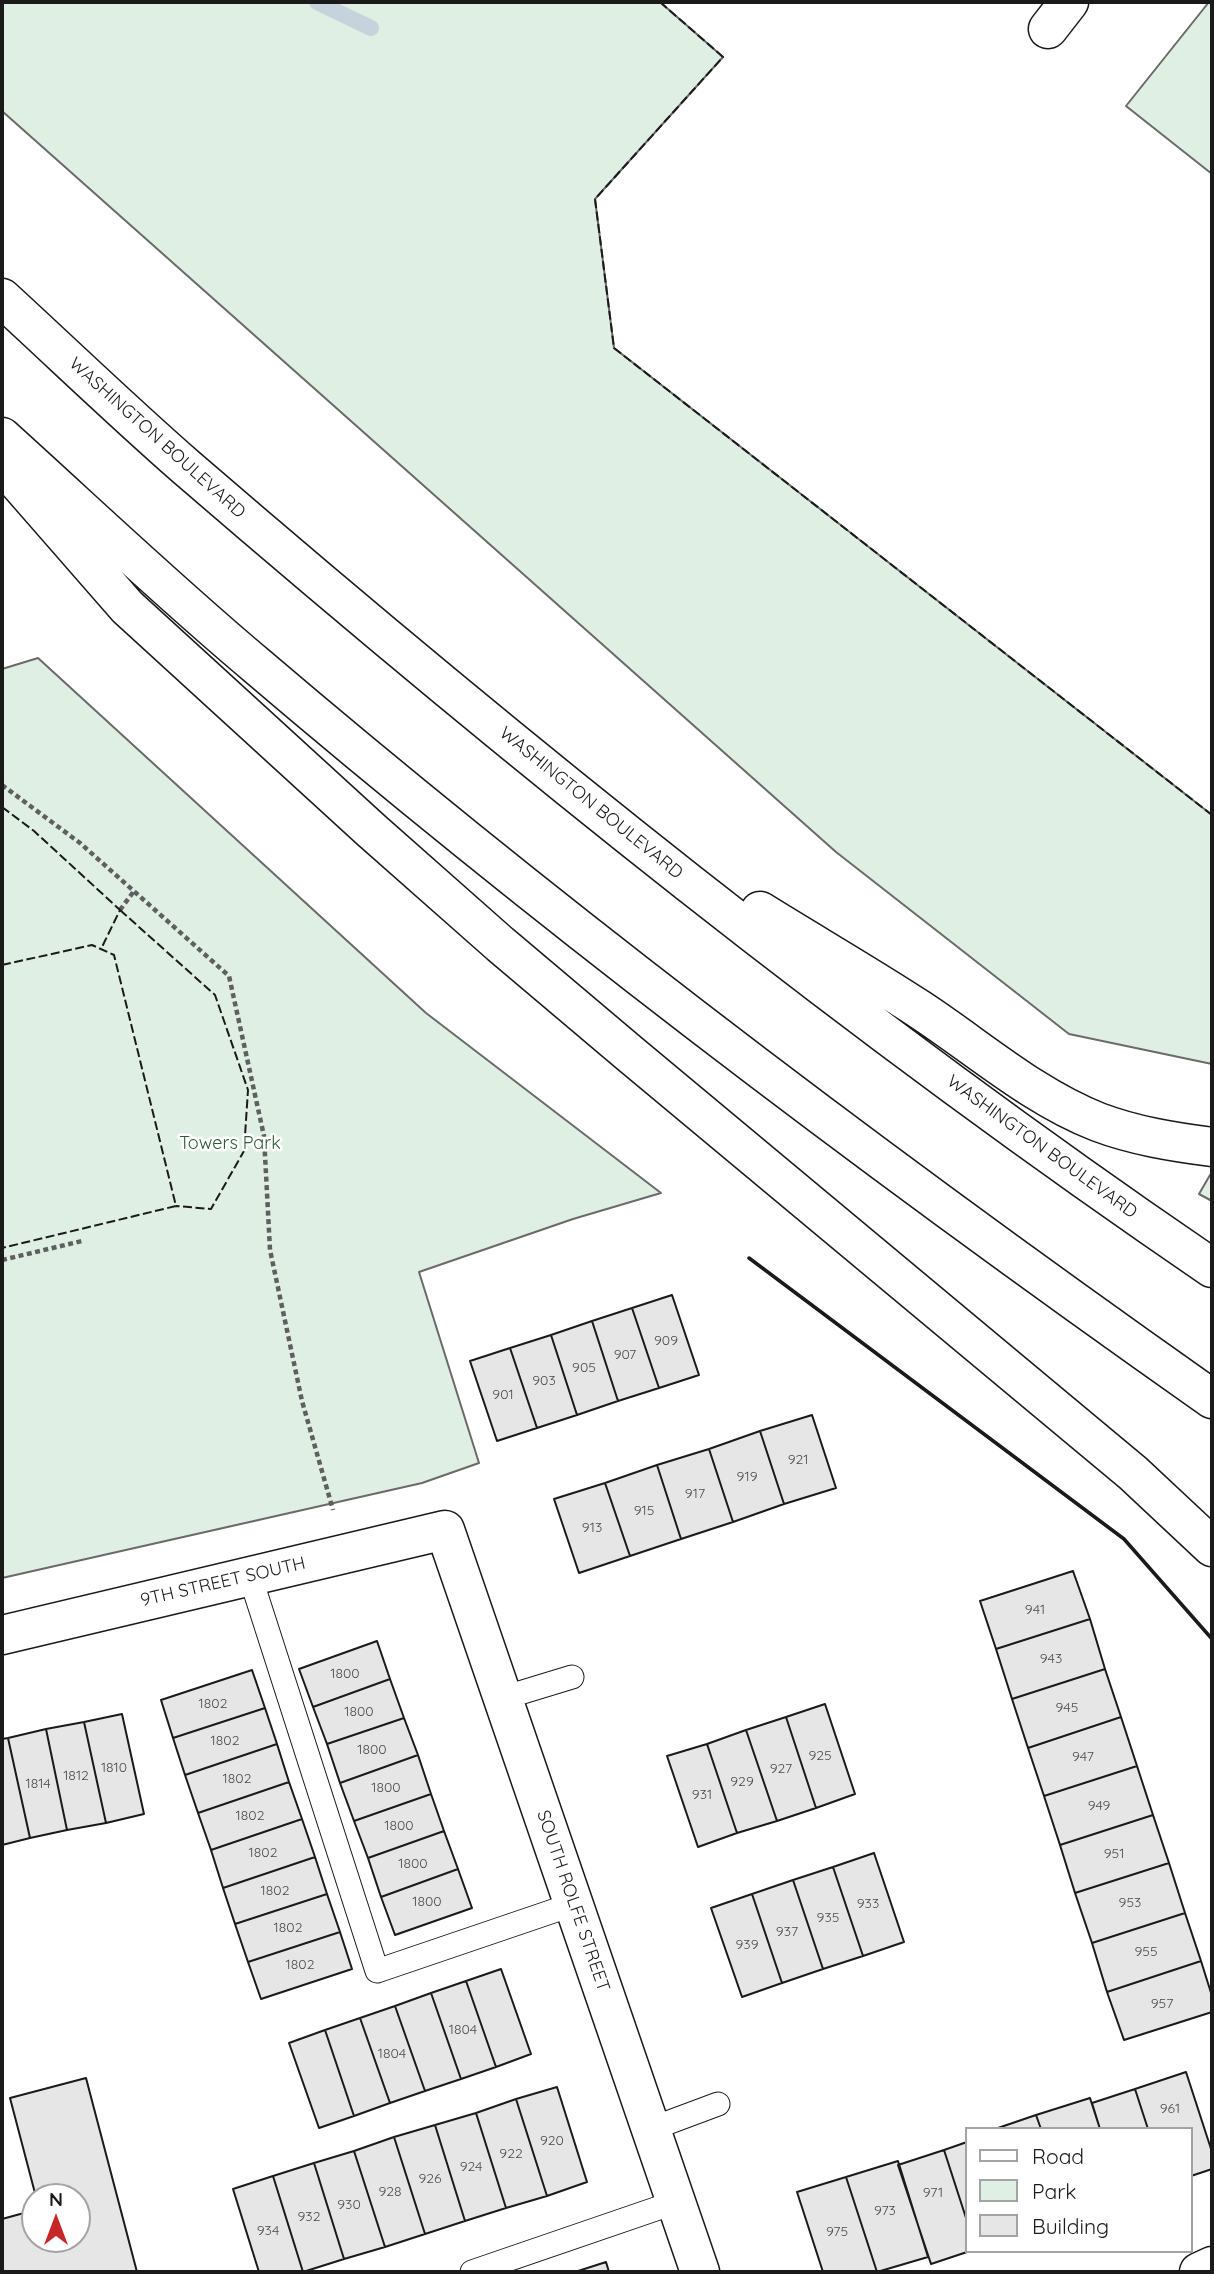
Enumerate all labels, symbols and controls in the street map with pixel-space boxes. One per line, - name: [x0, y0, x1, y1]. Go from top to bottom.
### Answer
- street label: WASHINGTON BOULEVARD: [64, 353, 250, 523]
- street label: WASHINGTON BOULEVARD: [495, 722, 687, 884]
- street label: WASHINGTON BOULEVARD: [943, 1071, 1141, 1223]
- park label: Towers Park: [179, 1133, 281, 1155]
- house number: 909: [654, 1333, 678, 1349]
- house number: 907: [614, 1347, 636, 1363]
- house number: 905: [572, 1360, 596, 1376]
- house number: 903: [532, 1373, 556, 1389]
- house number: 901: [492, 1387, 514, 1403]
- house number: 921: [788, 1452, 808, 1468]
- house number: 919: [737, 1469, 757, 1485]
- house number: 917: [685, 1486, 705, 1502]
- house number: 915: [634, 1503, 654, 1519]
- house number: 913: [582, 1520, 602, 1536]
- street label: 9TH STREET SOUTH: [138, 1553, 308, 1611]
- house number: 941: [1025, 1602, 1045, 1618]
- house number: 943: [1040, 1651, 1062, 1667]
- house number: 1800: [330, 1666, 360, 1682]
- house number: 1802: [199, 1696, 227, 1712]
- house number: 945: [1056, 1700, 1078, 1716]
- house number: 1800: [344, 1704, 374, 1720]
- house number: 1802: [211, 1733, 239, 1749]
- house number: 1800: [357, 1742, 387, 1758]
- house number: 925: [808, 1748, 832, 1764]
- house number: 947: [1072, 1749, 1094, 1765]
- house number: 1810: [101, 1760, 127, 1776]
- house number: 927: [770, 1761, 792, 1777]
- house number: 1812: [63, 1768, 89, 1784]
- house number: 1802: [223, 1771, 251, 1787]
- house number: 929: [730, 1774, 754, 1790]
- house number: 1814: [25, 1776, 51, 1792]
- house number: 1800: [371, 1780, 401, 1796]
- house number: 931: [692, 1787, 712, 1803]
- house number: 949: [1088, 1798, 1110, 1814]
- street label: SOUTH ROLFE STREET: [532, 1807, 614, 1995]
- house number: 1802: [236, 1808, 264, 1824]
- house number: 1800: [384, 1818, 414, 1834]
- house number: 1802: [249, 1845, 277, 1861]
- house number: 951: [1104, 1846, 1124, 1862]
- house number: 1800: [398, 1856, 428, 1872]
- house number: 1802: [261, 1883, 289, 1899]
- house number: 1800: [412, 1894, 442, 1910]
- house number: 953: [1119, 1895, 1141, 1911]
- house number: 933: [857, 1896, 879, 1912]
- house number: 935: [817, 1910, 839, 1926]
- house number: 1802: [274, 1920, 302, 1936]
- house number: 937: [776, 1924, 798, 1940]
- house number: 939: [736, 1937, 758, 1953]
- house number: 955: [1134, 1944, 1158, 1960]
- house number: 1802: [286, 1957, 314, 1973]
- house number: 957: [1151, 1996, 1173, 2012]
- house number: 1804: [449, 2022, 477, 2038]
- house number: 1804: [378, 2046, 406, 2062]
- house number: 961: [1160, 2101, 1180, 2117]
- legend: [965, 2127, 1193, 2253]
- house number: 920: [540, 2133, 564, 2149]
- text: Road: [1032, 2143, 1084, 2169]
- house number: 922: [499, 2146, 523, 2162]
- house number: 924: [460, 2159, 482, 2175]
- house number: 926: [418, 2171, 442, 2187]
- text: Park: [1032, 2178, 1076, 2204]
- north arrow: [21, 2183, 91, 2253]
- house number: 928: [378, 2184, 402, 2200]
- house number: 971: [923, 2185, 943, 2201]
- text: N: [49, 2187, 63, 2211]
- house number: 930: [337, 2197, 361, 2213]
- house number: 973: [874, 2203, 896, 2219]
- house number: 932: [298, 2209, 320, 2225]
- text: Building: [1032, 2213, 1109, 2239]
- house number: 934: [257, 2223, 279, 2239]
- house number: 975: [826, 2224, 848, 2240]

